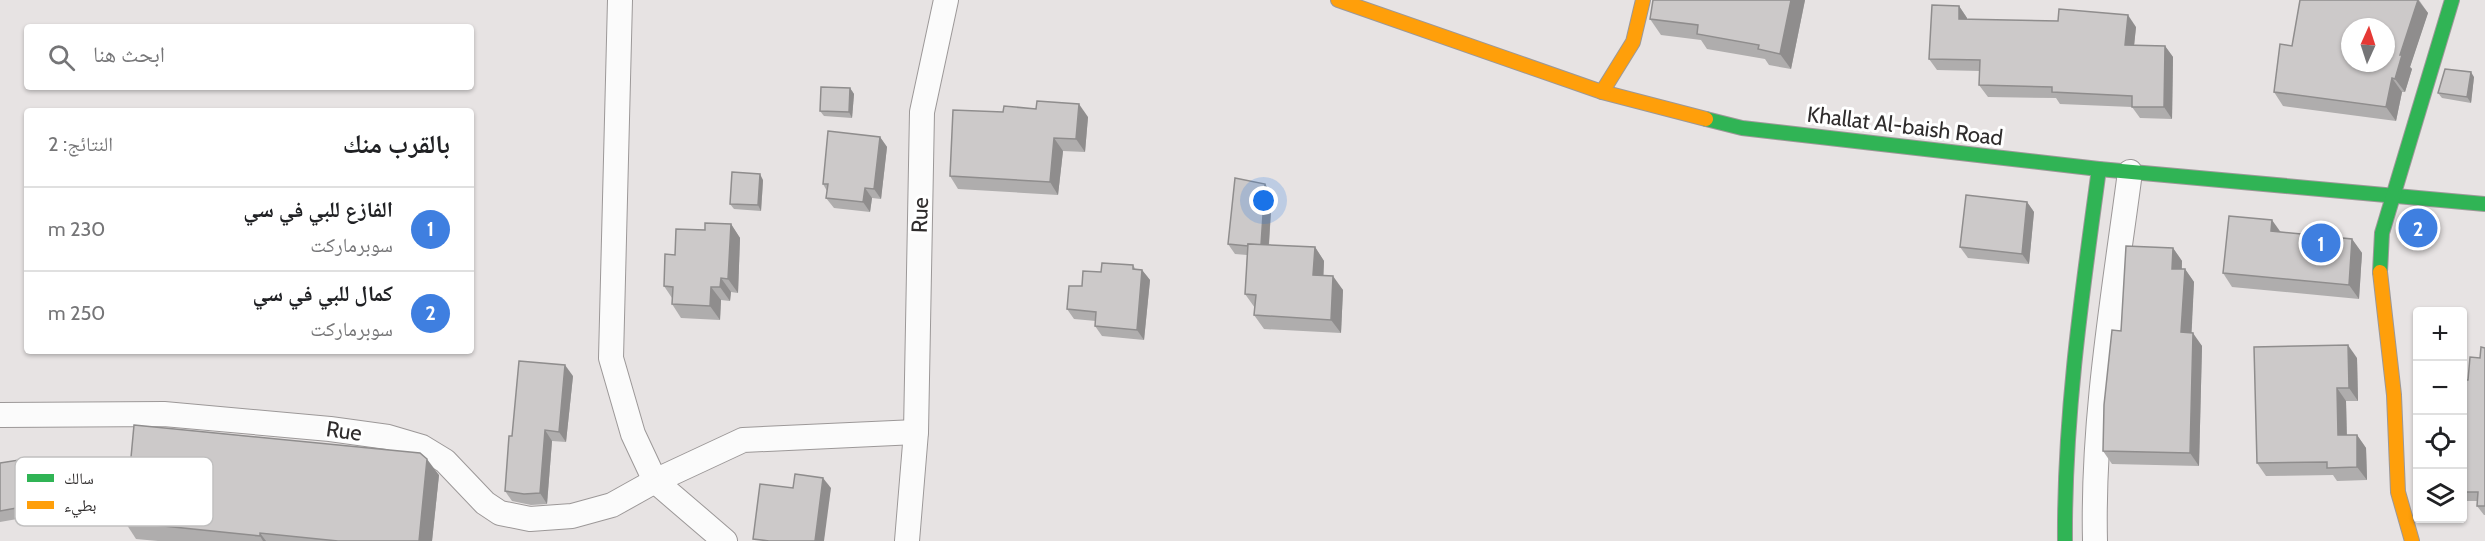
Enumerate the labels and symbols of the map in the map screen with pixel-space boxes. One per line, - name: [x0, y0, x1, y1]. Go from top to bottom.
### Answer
- north arrow: [2341, 18, 2395, 72]
- street label: Khallat Al-baish Road: [1806, 101, 2004, 151]
- your location: [1249, 186, 1278, 215]
- street label: Rue: [906, 197, 934, 233]
- pin: 2: [2398, 206, 2438, 250]
- pin: 1: [2302, 220, 2340, 266]
- street label: Rue: [324, 415, 364, 447]
- legend: [15, 457, 213, 526]
- text: سالك: [64, 469, 94, 488]
- text: بطيء: [64, 496, 96, 518]

